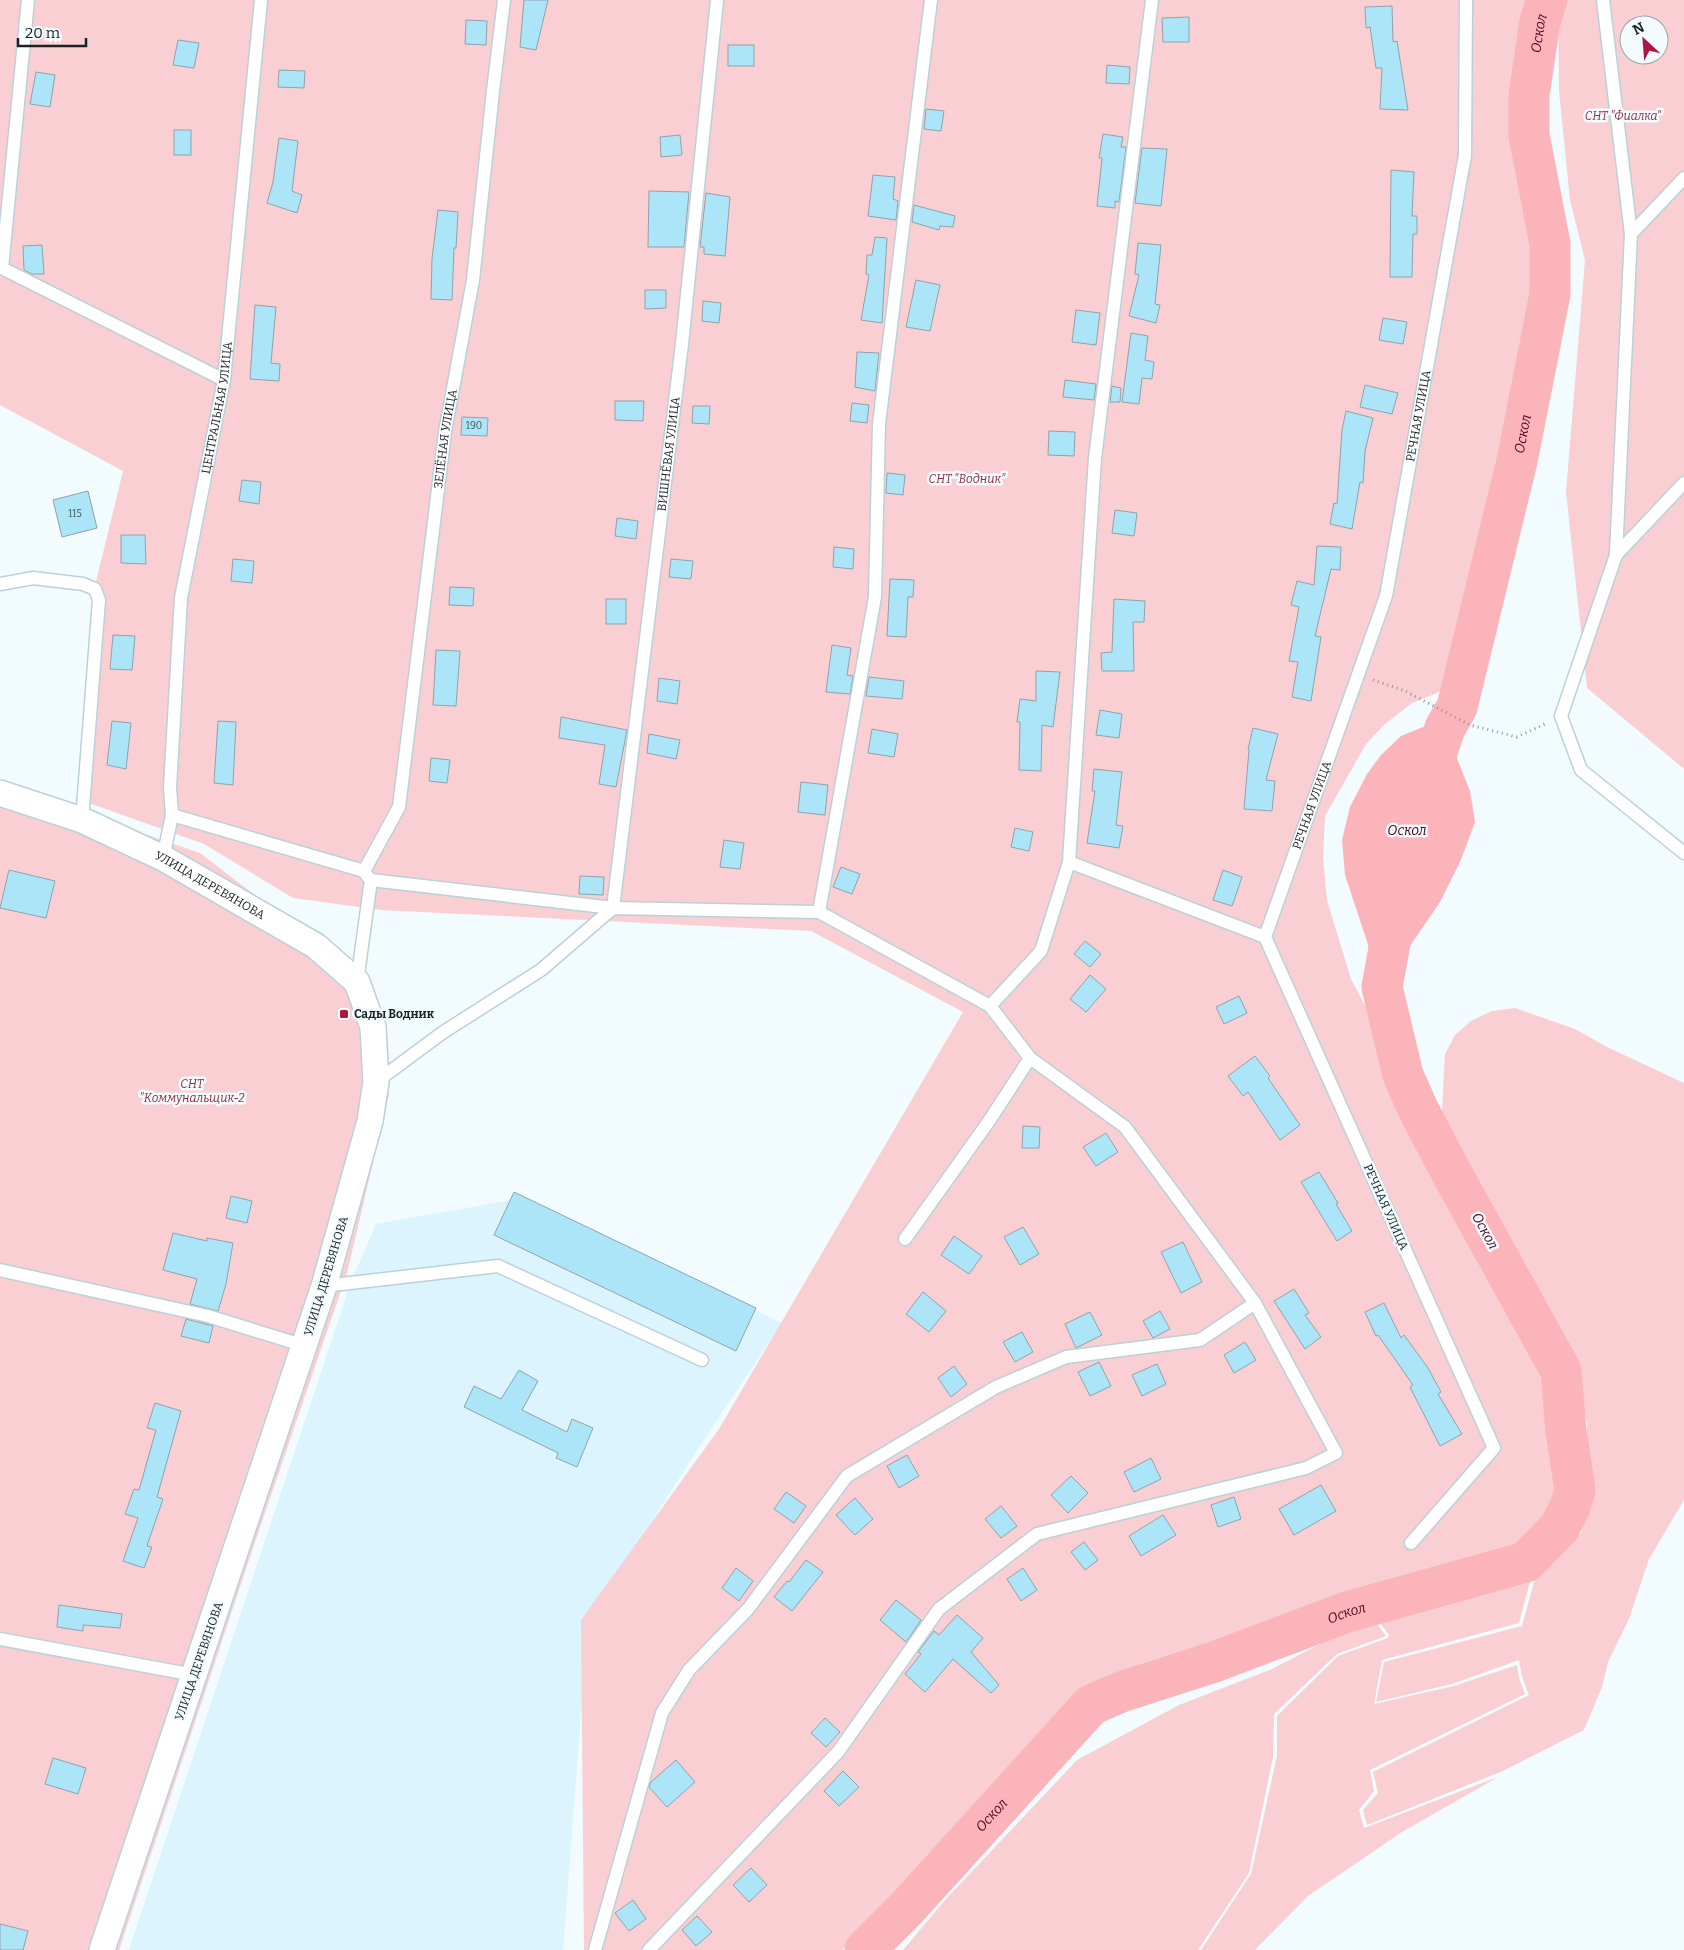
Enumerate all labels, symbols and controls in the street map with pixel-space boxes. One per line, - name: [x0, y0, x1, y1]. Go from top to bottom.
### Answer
- water label: Оскол: [1527, 11, 1550, 54]
- scale bar: [18, 15, 85, 47]
- north arrow: [1619, 15, 1669, 65]
- text: N: [1630, 19, 1647, 39]
- text: 20 m: [25, 24, 61, 42]
- park label: СНТ "Фиалка": [1585, 109, 1662, 123]
- street label: ЦЕНТРАЛЬНАЯ УЛИЦА: [199, 340, 235, 475]
- street label: РЕЧНАЯ УЛИЦА: [1403, 368, 1433, 463]
- street label: ЗЕЛЁНАЯ УЛИЦА: [431, 388, 460, 489]
- street label: ВИШНЁВАЯ УЛИЦА: [655, 395, 683, 512]
- water label: Оскол: [1510, 413, 1535, 455]
- house number: 190: [466, 420, 482, 432]
- park label: СНТ "Водник": [928, 472, 1006, 486]
- house number: 115: [68, 508, 82, 520]
- street label: РЕЧНАЯ УЛИЦА: [1290, 759, 1334, 851]
- water label: Оскол: [1387, 822, 1427, 839]
- street label: УЛИЦА ДЕРЕВЯНОВА: [153, 848, 268, 922]
- place label: Сады Водник: [354, 1007, 435, 1021]
- marker: Сады Водник: [338, 1008, 350, 1020]
- park label: СНТ "Коммунальщик-2: [139, 1077, 245, 1105]
- street label: РЕЧНАЯ УЛИЦА: [1361, 1162, 1411, 1253]
- water label: Оскол: [1468, 1210, 1502, 1252]
- street label: УЛИЦА ДЕРЕВЯНОВА: [301, 1214, 351, 1338]
- street label: УЛИЦА ДЕРЕВЯНОВА: [172, 1599, 226, 1722]
- water label: Оскол: [1325, 1599, 1367, 1627]
- water label: Оскол: [972, 1795, 1011, 1835]

